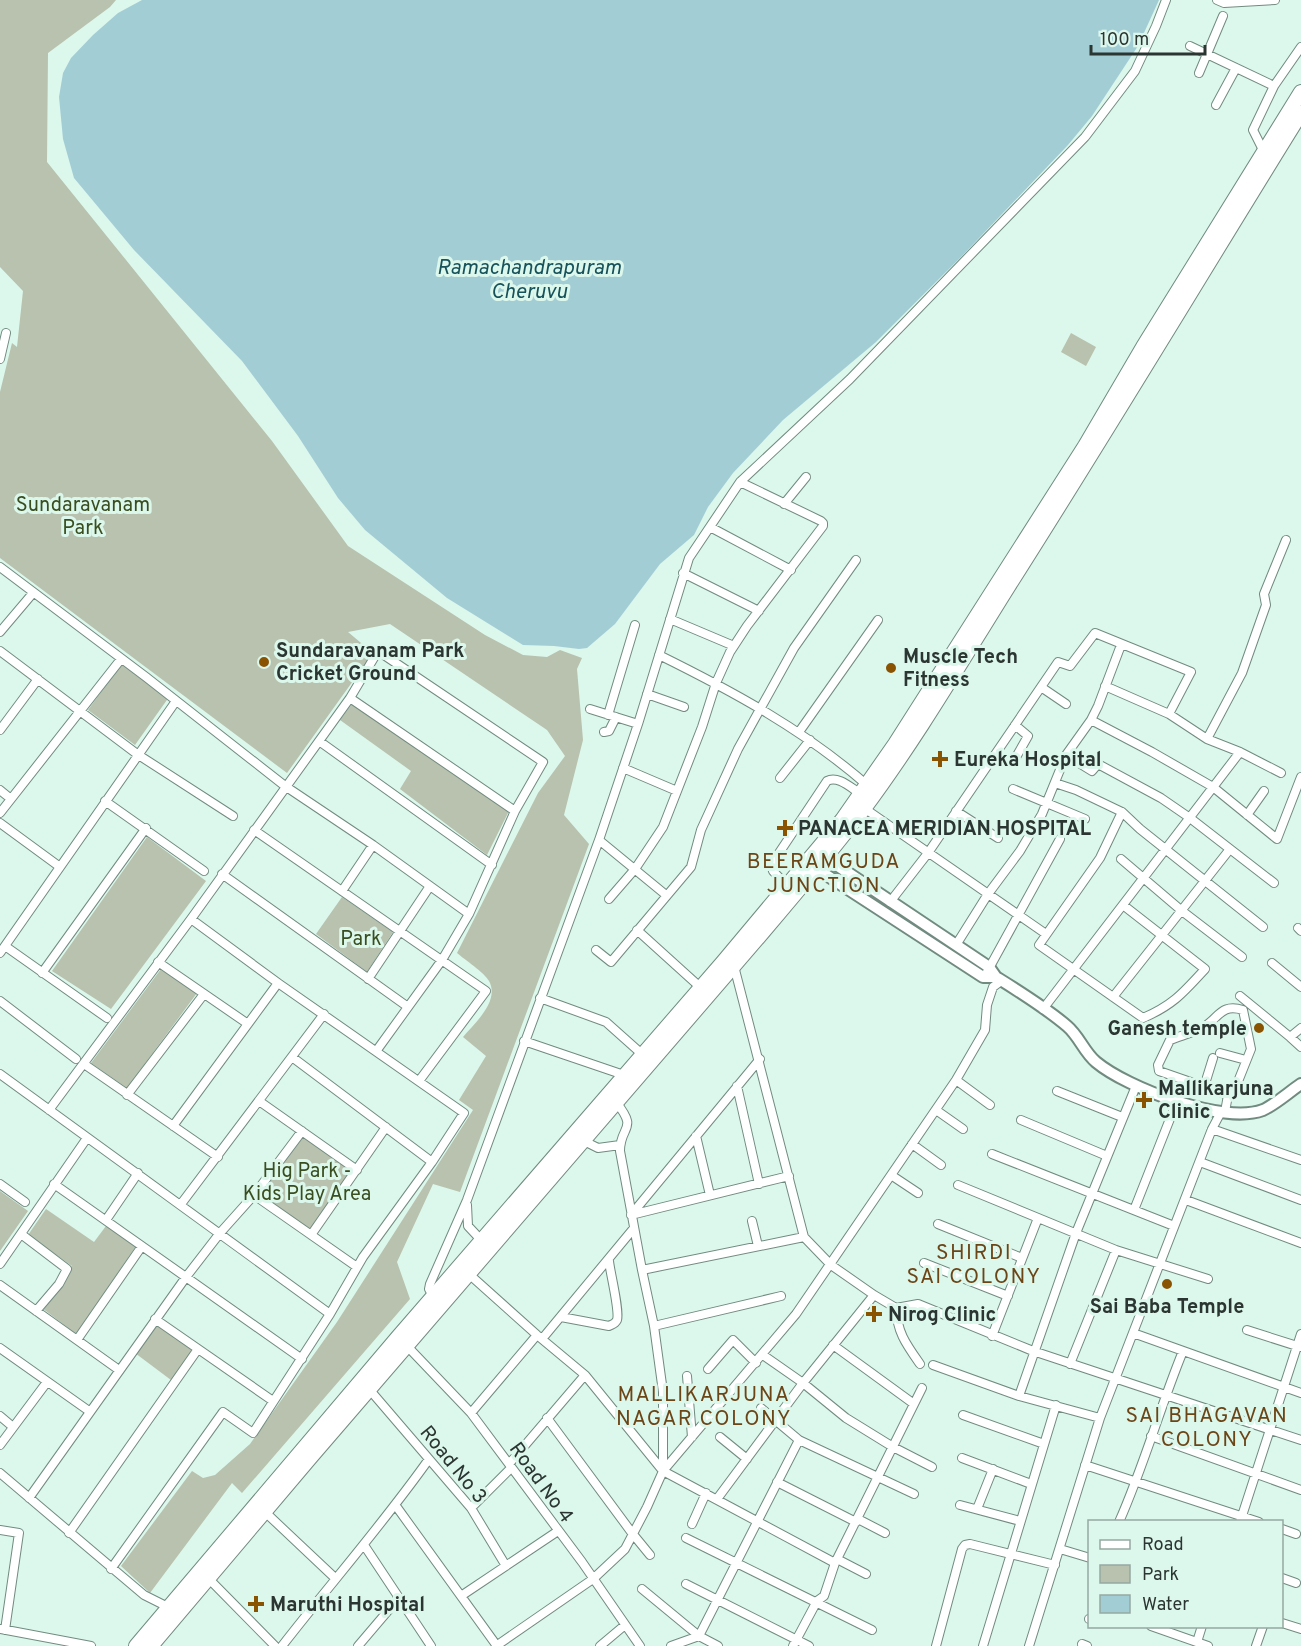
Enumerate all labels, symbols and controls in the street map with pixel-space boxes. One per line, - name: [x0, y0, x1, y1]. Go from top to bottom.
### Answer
- scale bar: [1091, 18, 1205, 56]
- text: 100 m: [1100, 29, 1149, 52]
- water label: Ramachandrapuram Cheruvu: [437, 255, 622, 306]
- park label: Sundaravanam Park: [16, 493, 150, 542]
- place label: Sundaravanam Park Cricket Ground: [276, 639, 465, 688]
- place label: Muscle Tech Fitness: [903, 645, 1018, 694]
- marker: Sundaravanam Park Cricket Ground: [257, 655, 271, 669]
- marker: Muscle Tech Fitness: [884, 661, 898, 675]
- place label: Eureka Hospital: [954, 748, 1102, 774]
- marker: Eureka Hospital: [931, 750, 949, 768]
- place label: PANACEA MERIDIAN HOSPITAL: [798, 817, 1092, 843]
- marker: PANACEA MERIDIAN HOSPITAL: [776, 819, 794, 837]
- district label: BEERAMGUDA JUNCTION: [747, 849, 901, 900]
- park label: Park: [340, 927, 382, 953]
- place label: Ganesh temple: [1107, 1017, 1247, 1043]
- marker: Ganesh temple: [1252, 1021, 1266, 1035]
- place label: Mallikarjuna Clinic: [1158, 1077, 1274, 1126]
- marker: Mallikarjuna Clinic: [1135, 1091, 1153, 1109]
- park label: Hig Park - Kids Play Area: [243, 1159, 371, 1208]
- district label: SHIRDI SAI COLONY: [907, 1240, 1042, 1291]
- marker: Sai Baba Temple: [1160, 1277, 1174, 1291]
- place label: Sai Baba Temple: [1090, 1295, 1244, 1321]
- place label: Nirog Clinic: [888, 1303, 996, 1329]
- marker: Nirog Clinic: [865, 1305, 883, 1323]
- district label: MALLIKARJUNA NAGAR COLONY: [616, 1382, 792, 1433]
- district label: SAI BHAGAVAN COLONY: [1126, 1403, 1288, 1454]
- street label: Road No 3: [413, 1421, 492, 1510]
- street label: Road No 4: [502, 1438, 578, 1529]
- legend: [1088, 1520, 1283, 1628]
- text: Road: [1142, 1534, 1184, 1557]
- text: Park: [1142, 1564, 1179, 1587]
- place label: Maruthi Hospital: [270, 1593, 425, 1619]
- text: Water: [1142, 1594, 1189, 1617]
- marker: Maruthi Hospital: [247, 1595, 265, 1613]

